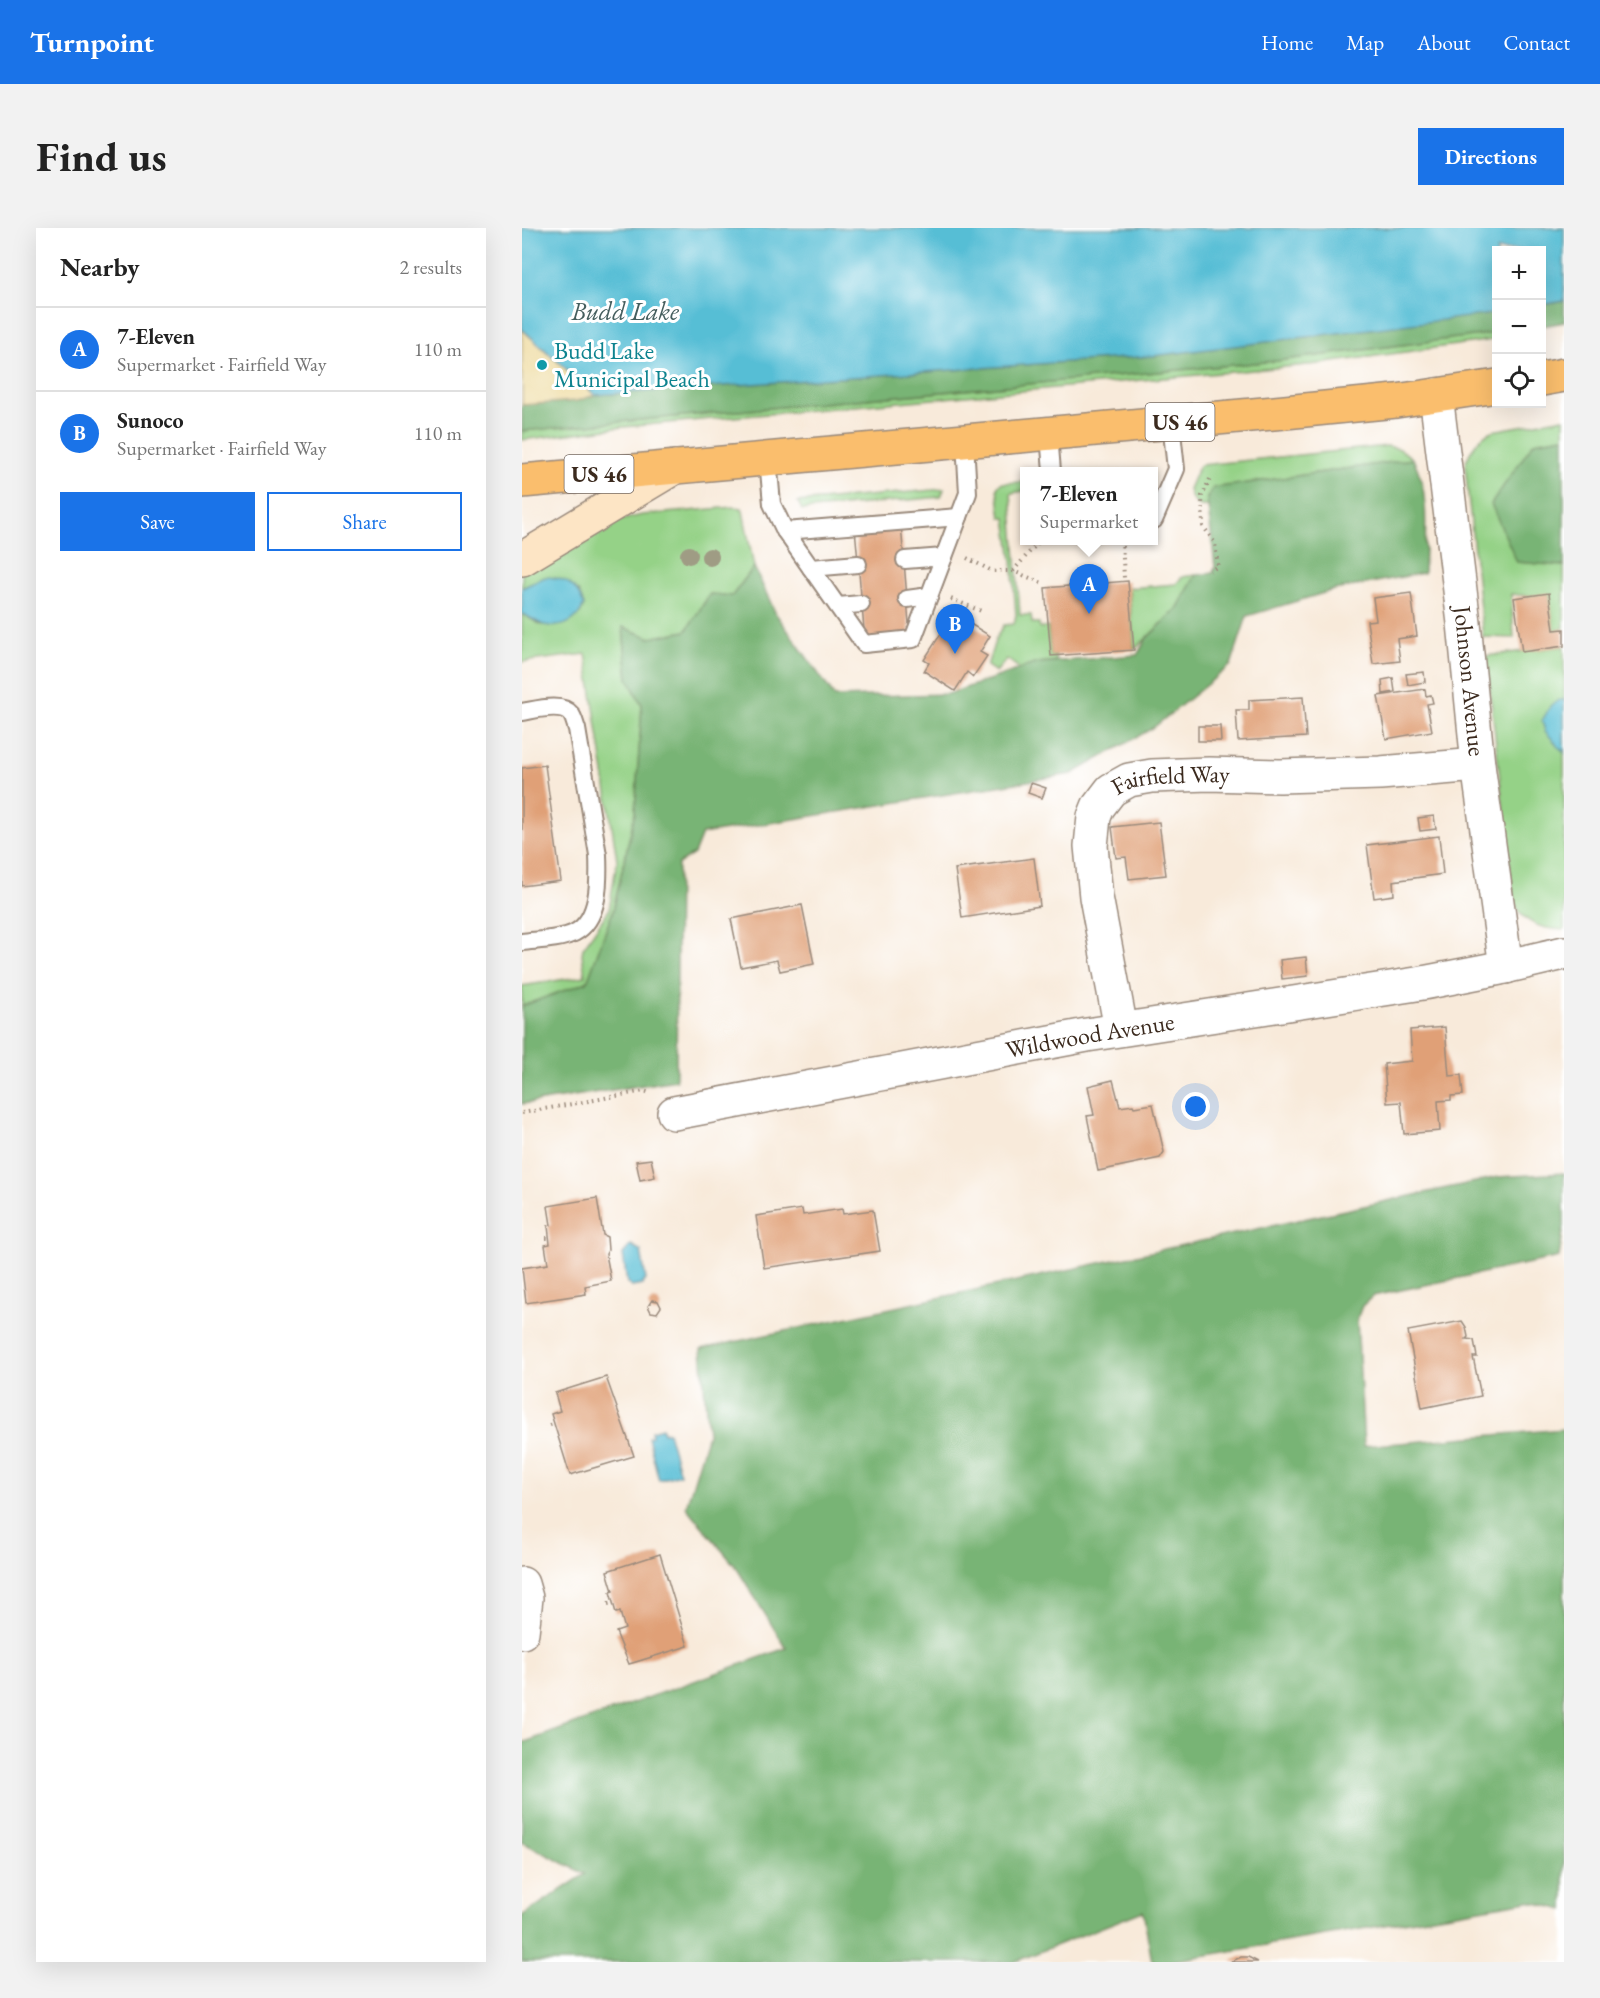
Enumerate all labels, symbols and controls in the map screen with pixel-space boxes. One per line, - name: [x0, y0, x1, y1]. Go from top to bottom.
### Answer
- text: Turnpoint: [30, 24, 154, 60]
- text: Home: [1261, 29, 1313, 56]
- text: Map: [1346, 29, 1384, 56]
- text: About: [1417, 29, 1470, 56]
- text: Contact: [1503, 29, 1570, 56]
- button: Directions: [1418, 128, 1564, 185]
- text: Find us: [36, 129, 167, 184]
- map controls: [1492, 246, 1546, 408]
- button: +: [1492, 246, 1546, 300]
- text: Nearby: [60, 250, 140, 284]
- text: 2 results: [399, 254, 462, 280]
- water label: Budd Lake: [570, 294, 680, 328]
- button: −: [1492, 300, 1546, 354]
- text: 7-Eleven: [117, 322, 195, 351]
- place label: Budd Lake Municipal Beach: [554, 335, 710, 394]
- text: A: [72, 336, 87, 362]
- text: 110 m: [414, 336, 462, 362]
- text: Supermarket · Fairfield Way: [117, 351, 327, 377]
- button: locate: [1492, 354, 1546, 408]
- marker: Budd Lake Municipal Beach: [535, 358, 549, 372]
- road number: US 46: [1146, 403, 1214, 441]
- text: Sunoco: [117, 406, 184, 435]
- text: B: [73, 420, 86, 446]
- text: 110 m: [414, 420, 462, 446]
- text: Supermarket · Fairfield Way: [117, 435, 327, 461]
- road number: US 46: [564, 455, 634, 493]
- popup: [1020, 467, 1158, 545]
- text: 7-Eleven: [1040, 479, 1118, 508]
- button: Save: [60, 492, 255, 551]
- button: Share: [267, 492, 462, 551]
- text: Supermarket: [1040, 508, 1138, 534]
- pin: A: [1070, 564, 1108, 614]
- street label: Johnson Avenue: [1447, 602, 1493, 758]
- pin: B: [936, 604, 974, 654]
- street label: Fairfield Way: [1105, 758, 1231, 802]
- street label: Wildwood Avenue: [1003, 1006, 1176, 1065]
- your location: [1181, 1092, 1210, 1121]

